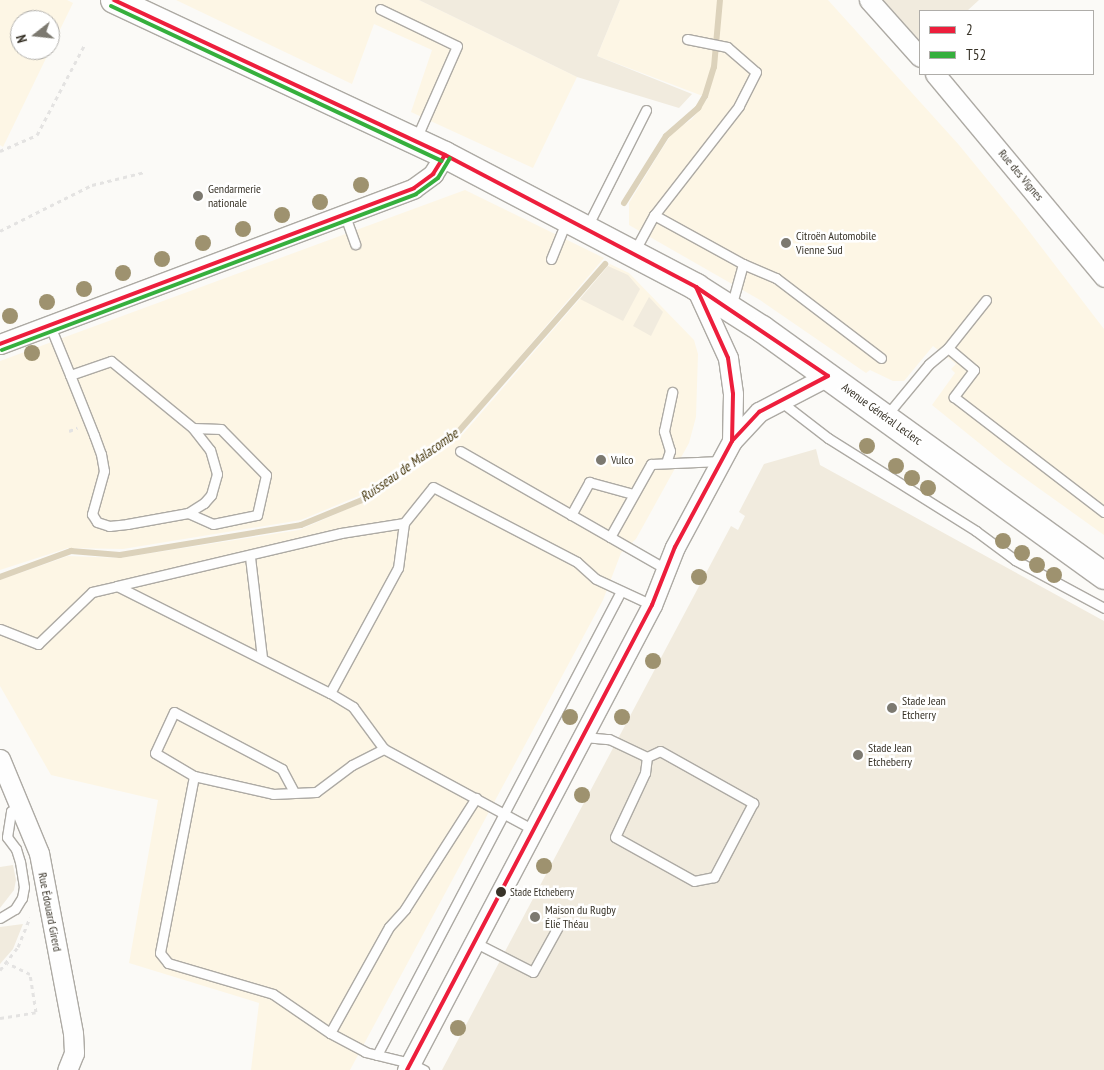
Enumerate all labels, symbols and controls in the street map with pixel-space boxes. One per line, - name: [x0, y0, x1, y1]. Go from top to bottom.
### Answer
- north arrow: [10, 10, 60, 60]
- legend: [919, 10, 1094, 75]
- text: 2: [966, 20, 973, 39]
- text: N: [12, 33, 31, 45]
- text: T52: [966, 45, 986, 64]
- street label: Rue des Vignes: [995, 146, 1047, 204]
- place label: Gendarmerie nationale: [208, 182, 261, 210]
- marker: Gendarmerie nationale: [192, 190, 204, 202]
- place label: Citroën Automobile Vienne Sud: [796, 229, 876, 257]
- marker: Citroën Automobile Vienne Sud: [780, 237, 792, 249]
- street label: Avenue Général Leclerc: [839, 380, 925, 448]
- water label: Ruisseau de Malacombe: [357, 425, 461, 505]
- place label: Vulco: [611, 453, 633, 467]
- marker: Vulco: [595, 454, 607, 466]
- place label: Stade Jean Etcherry: [902, 694, 946, 722]
- marker: Stade Jean Etcherry: [886, 702, 898, 714]
- place label: Stade Jean Etcheberry: [868, 741, 912, 769]
- marker: Stade Jean Etcheberry: [852, 749, 864, 761]
- street label: Rue Édouard Girerd: [35, 871, 65, 953]
- place label: Stade Etcheberry: [510, 885, 574, 899]
- marker: Stade Etcheberry: [496, 887, 506, 897]
- place label: Maison du Rugby Élie Théau: [545, 903, 616, 931]
- marker: Maison du Rugby Élie Théau: [529, 911, 541, 923]

